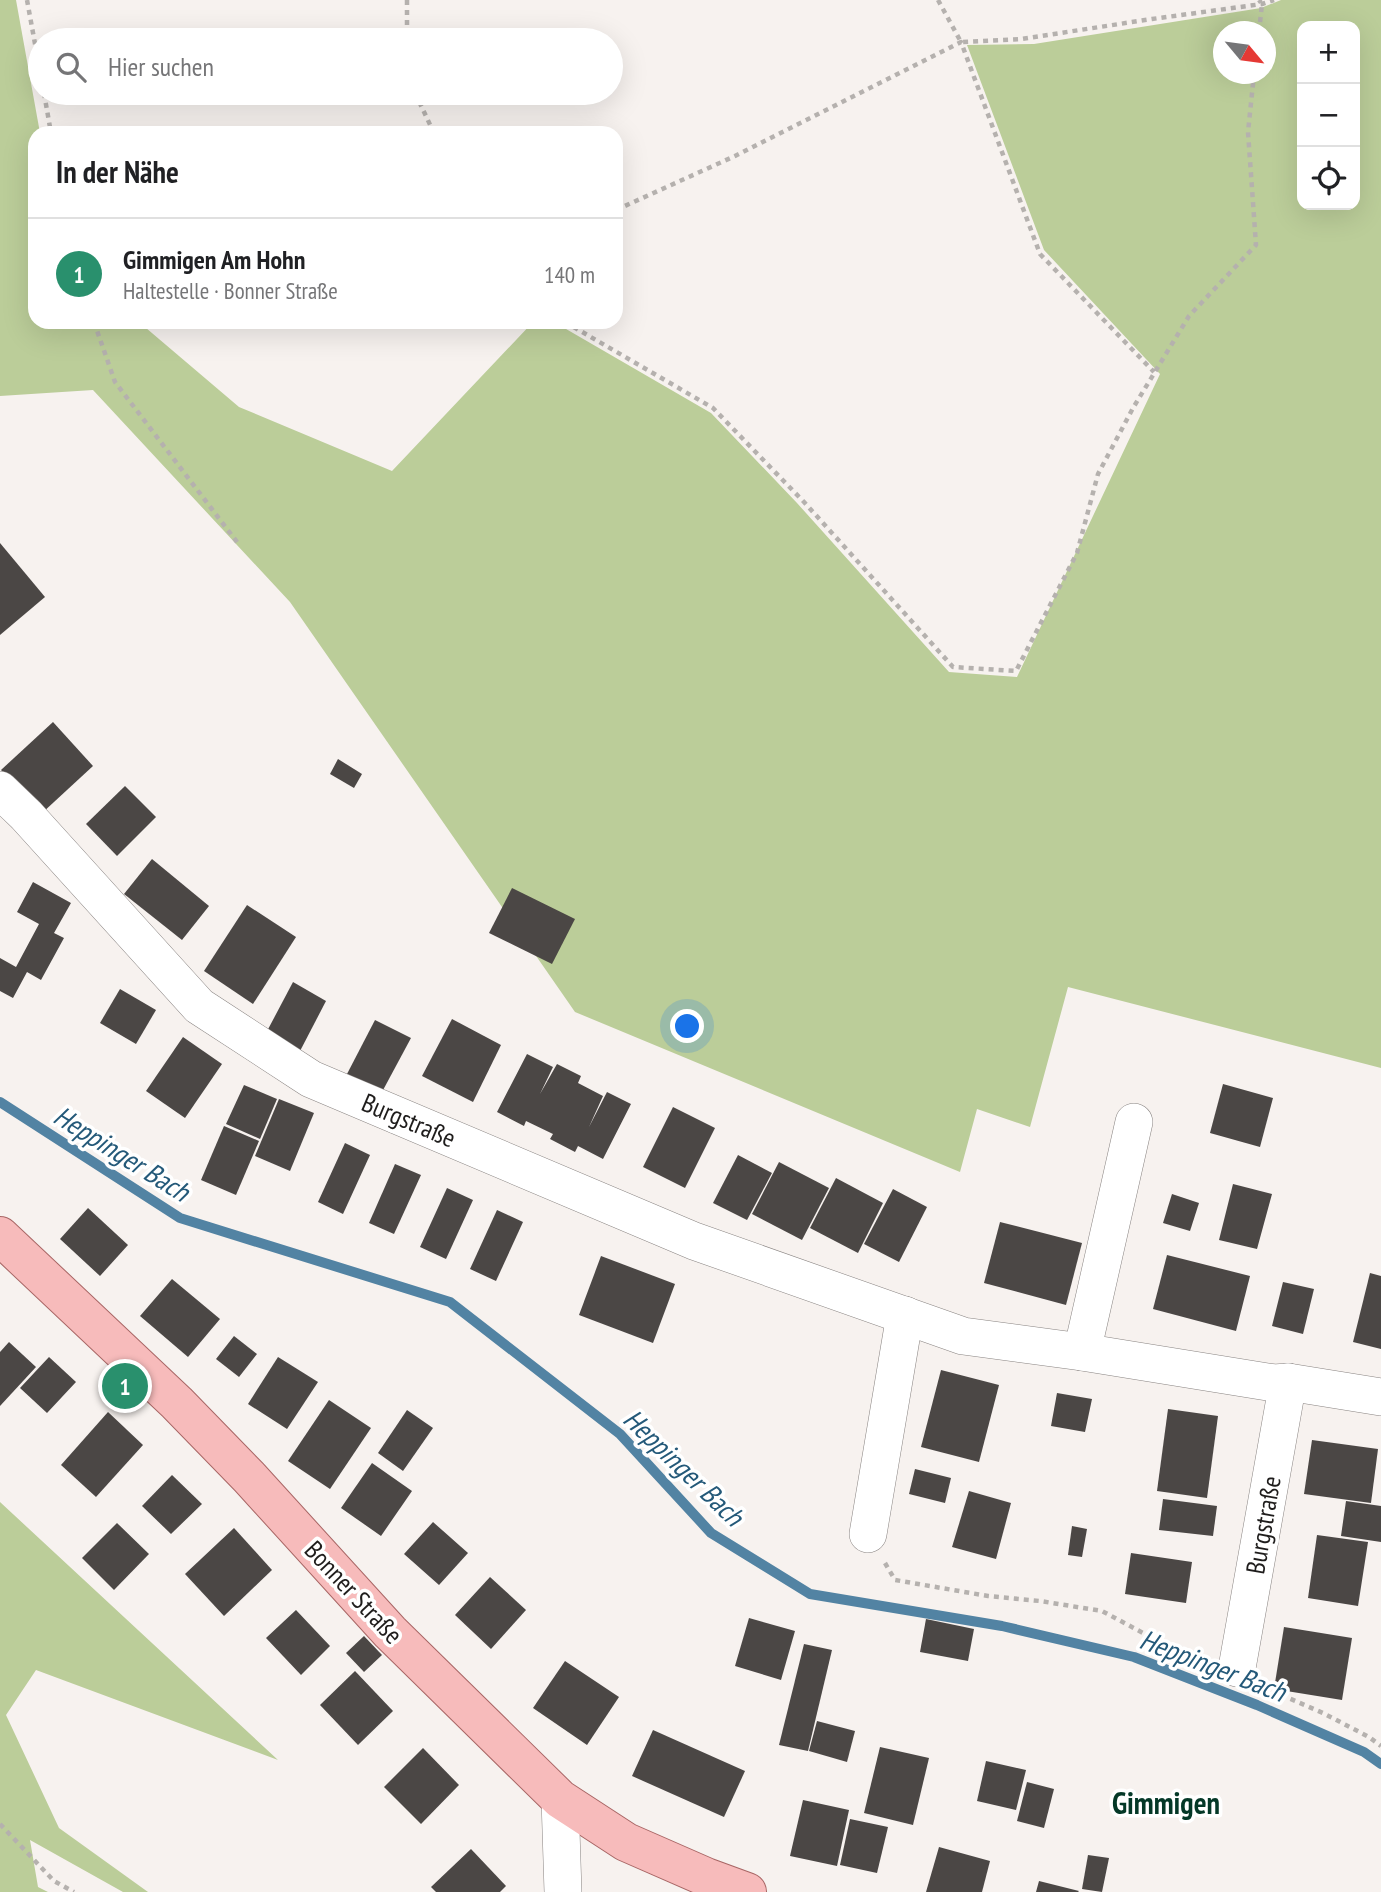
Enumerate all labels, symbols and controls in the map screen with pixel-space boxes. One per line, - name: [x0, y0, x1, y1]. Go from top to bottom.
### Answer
- north arrow: [1213, 21, 1276, 84]
- map controls: [1297, 21, 1360, 210]
- button: +: [1297, 21, 1360, 84]
- search box: [28, 28, 623, 105]
- icon: search: [52, 48, 90, 86]
- text: Hier suchen: [108, 50, 214, 83]
- button: −: [1297, 84, 1360, 147]
- button: locate: [1297, 147, 1360, 210]
- text: In der Nähe: [56, 152, 179, 191]
- text: Gimmigen Am Hohn: [123, 243, 305, 276]
- text: 1: [74, 260, 85, 289]
- text: 140 m: [544, 260, 595, 289]
- text: Haltestelle · Bonner Straße: [123, 276, 338, 305]
- your location: [670, 1009, 704, 1043]
- street label: Burgstraße: [357, 1086, 461, 1154]
- water label: Heppinger Bach: [47, 1097, 198, 1210]
- pin: 1: [102, 1360, 148, 1412]
- water label: Heppinger Bach: [616, 1400, 753, 1535]
- street label: Burgstraße: [1238, 1473, 1288, 1577]
- street label: Bonner Straße: [298, 1534, 410, 1650]
- water label: Heppinger Bach: [1135, 1620, 1293, 1710]
- district label: Gimmigen: [1112, 1783, 1220, 1822]

